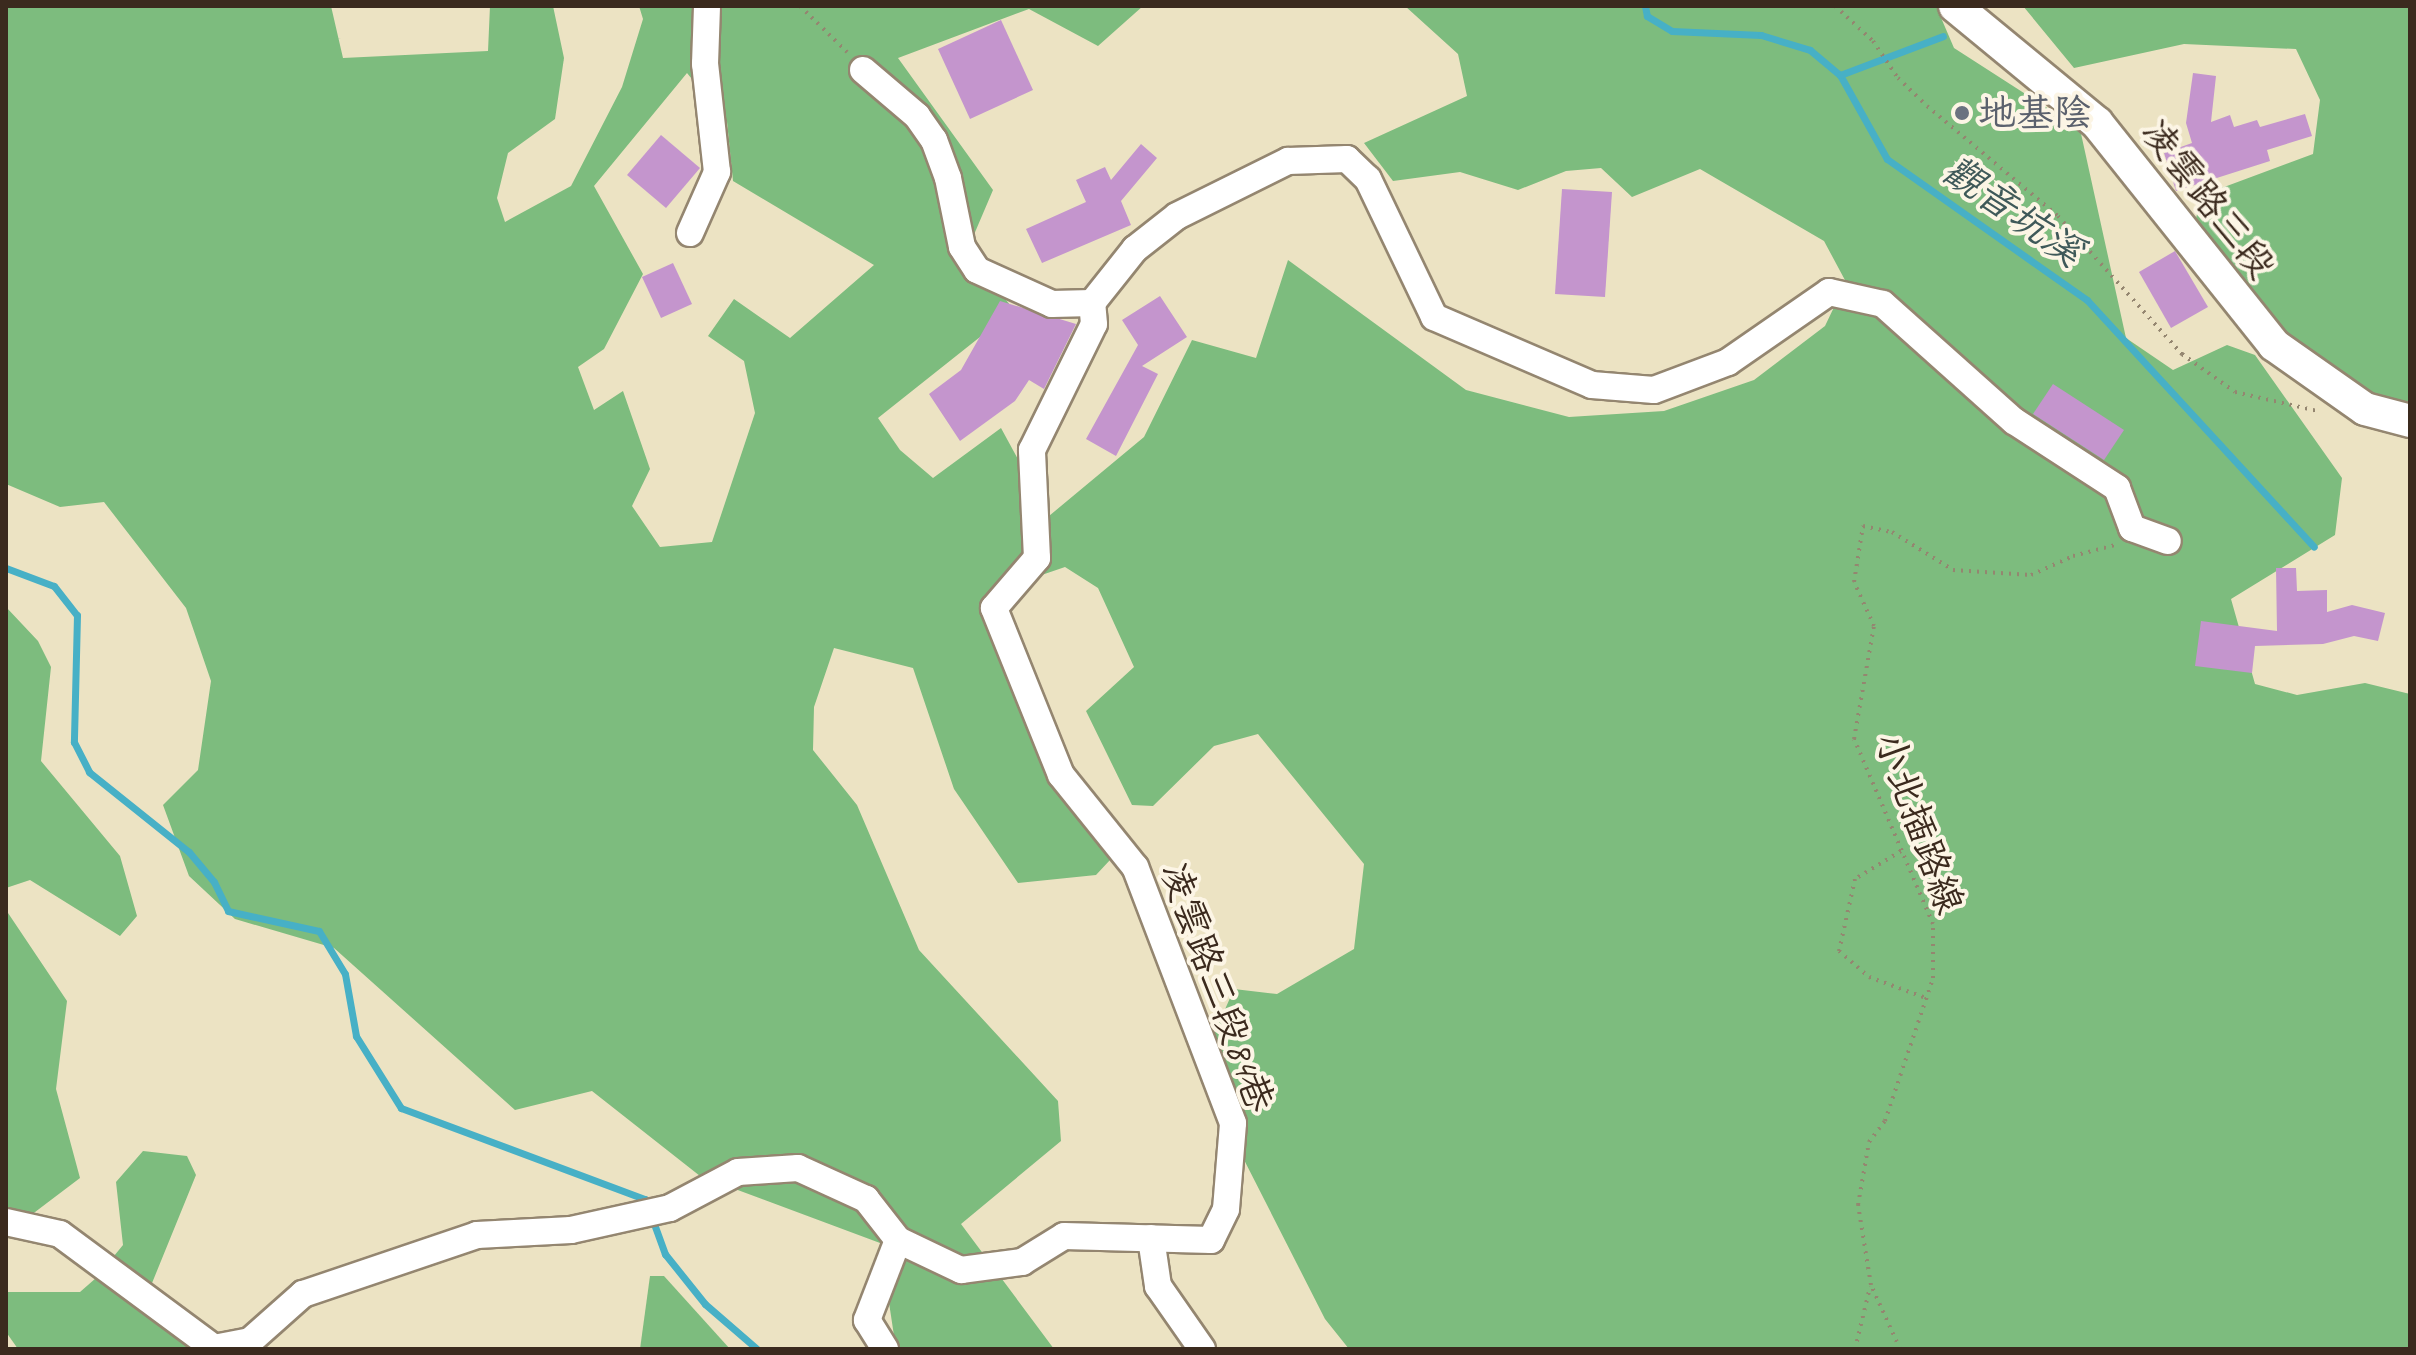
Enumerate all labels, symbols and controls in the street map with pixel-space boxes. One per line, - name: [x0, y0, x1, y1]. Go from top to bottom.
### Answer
- place label: 地基陰: [1978, 90, 2092, 136]
- marker: 地基陰: [1953, 104, 1971, 122]
- street label: 凌雲路三段: [2132, 110, 2284, 288]
- water label: 觀音坑溪: [1934, 145, 2092, 277]
- street label: 小北插路線: [1865, 726, 1973, 920]
- street label: 凌雲路三段84巷: [1151, 856, 1283, 1118]

